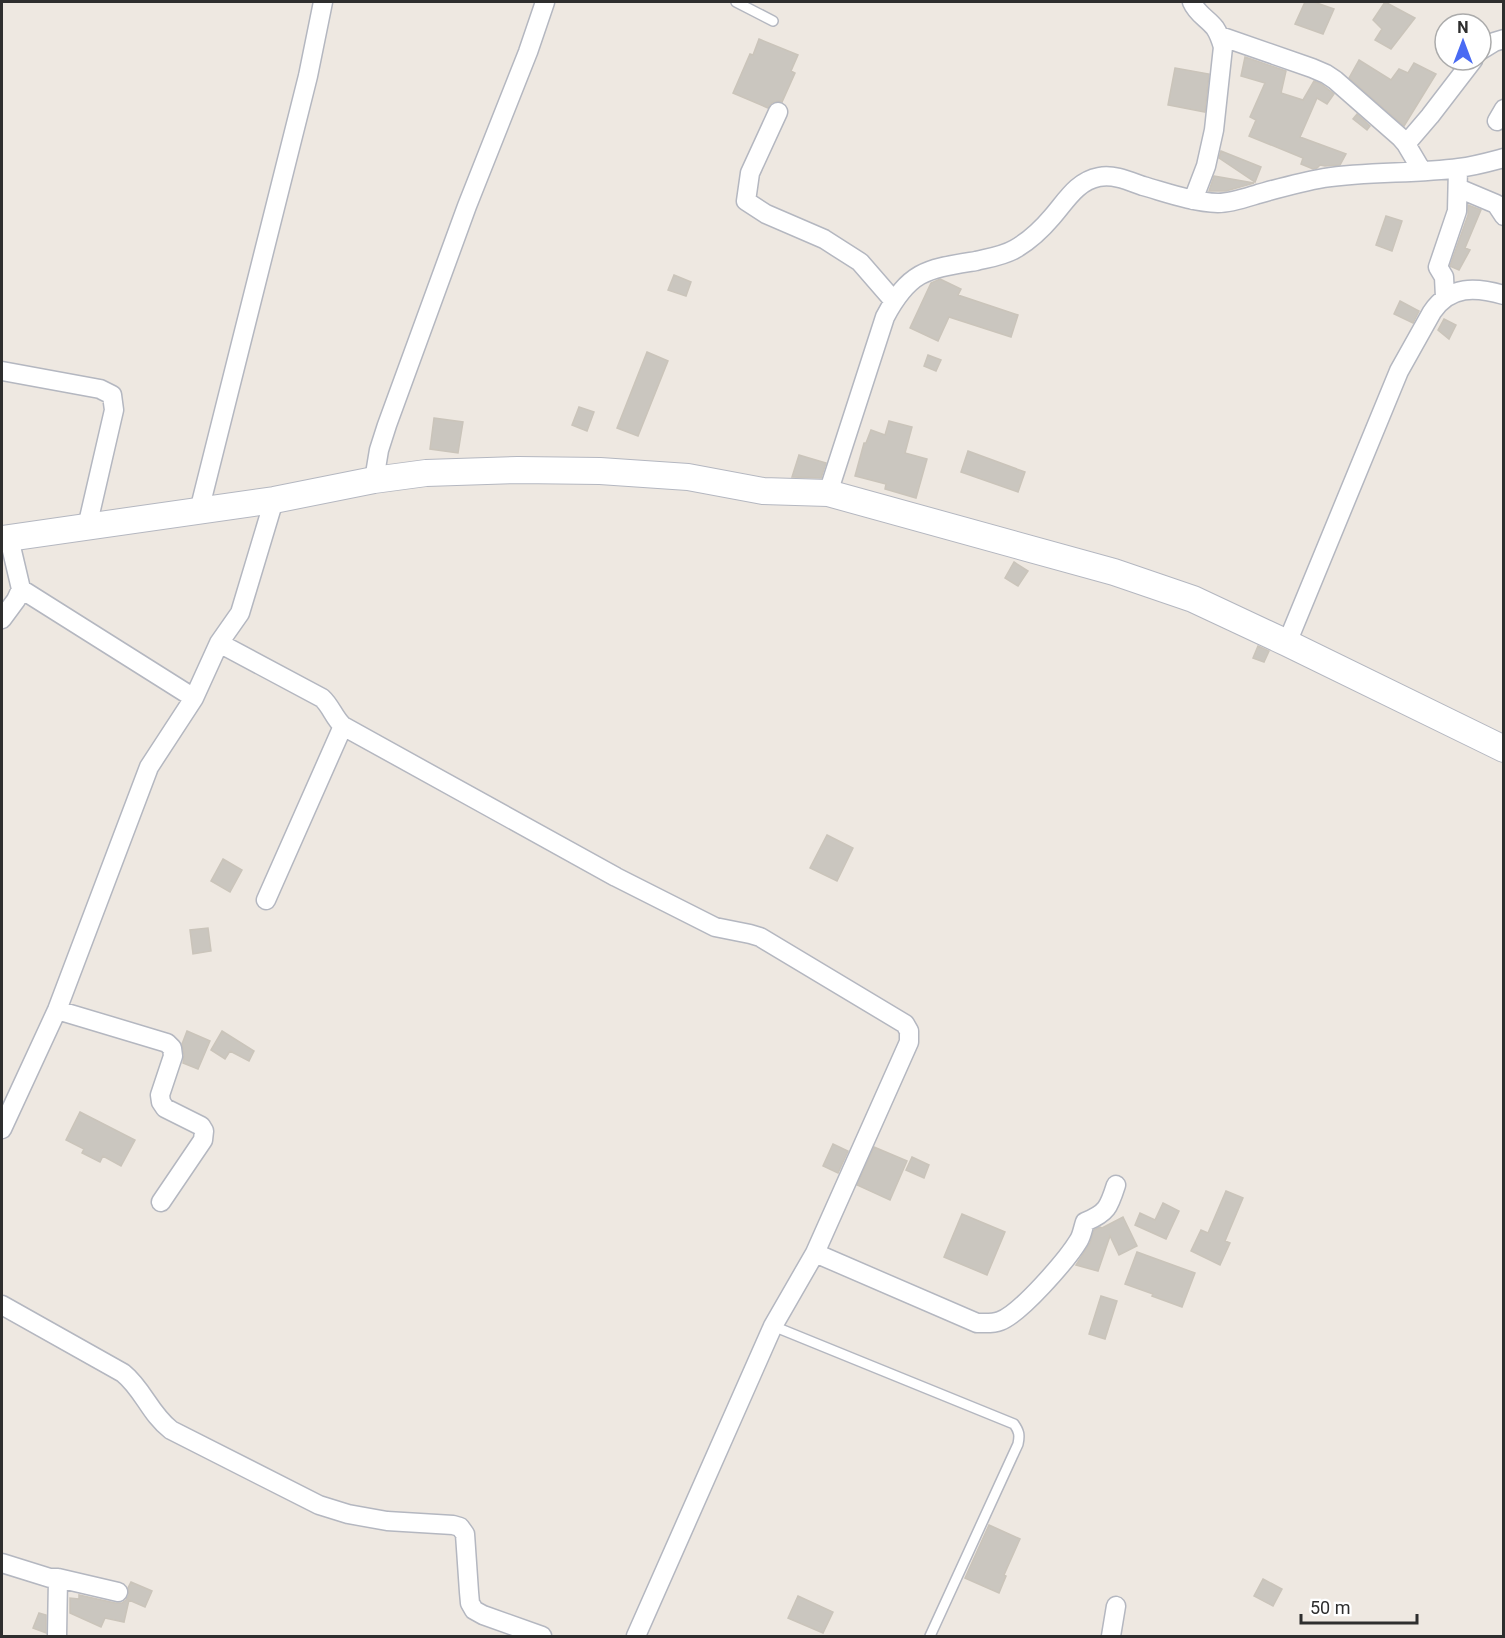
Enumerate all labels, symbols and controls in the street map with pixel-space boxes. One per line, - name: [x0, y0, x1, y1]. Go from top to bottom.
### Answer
- north arrow: [1433, 12, 1493, 72]
- text: N: [1457, 18, 1469, 37]
- scale bar: [1301, 1587, 1416, 1625]
- text: 50 m: [1310, 1597, 1350, 1618]

